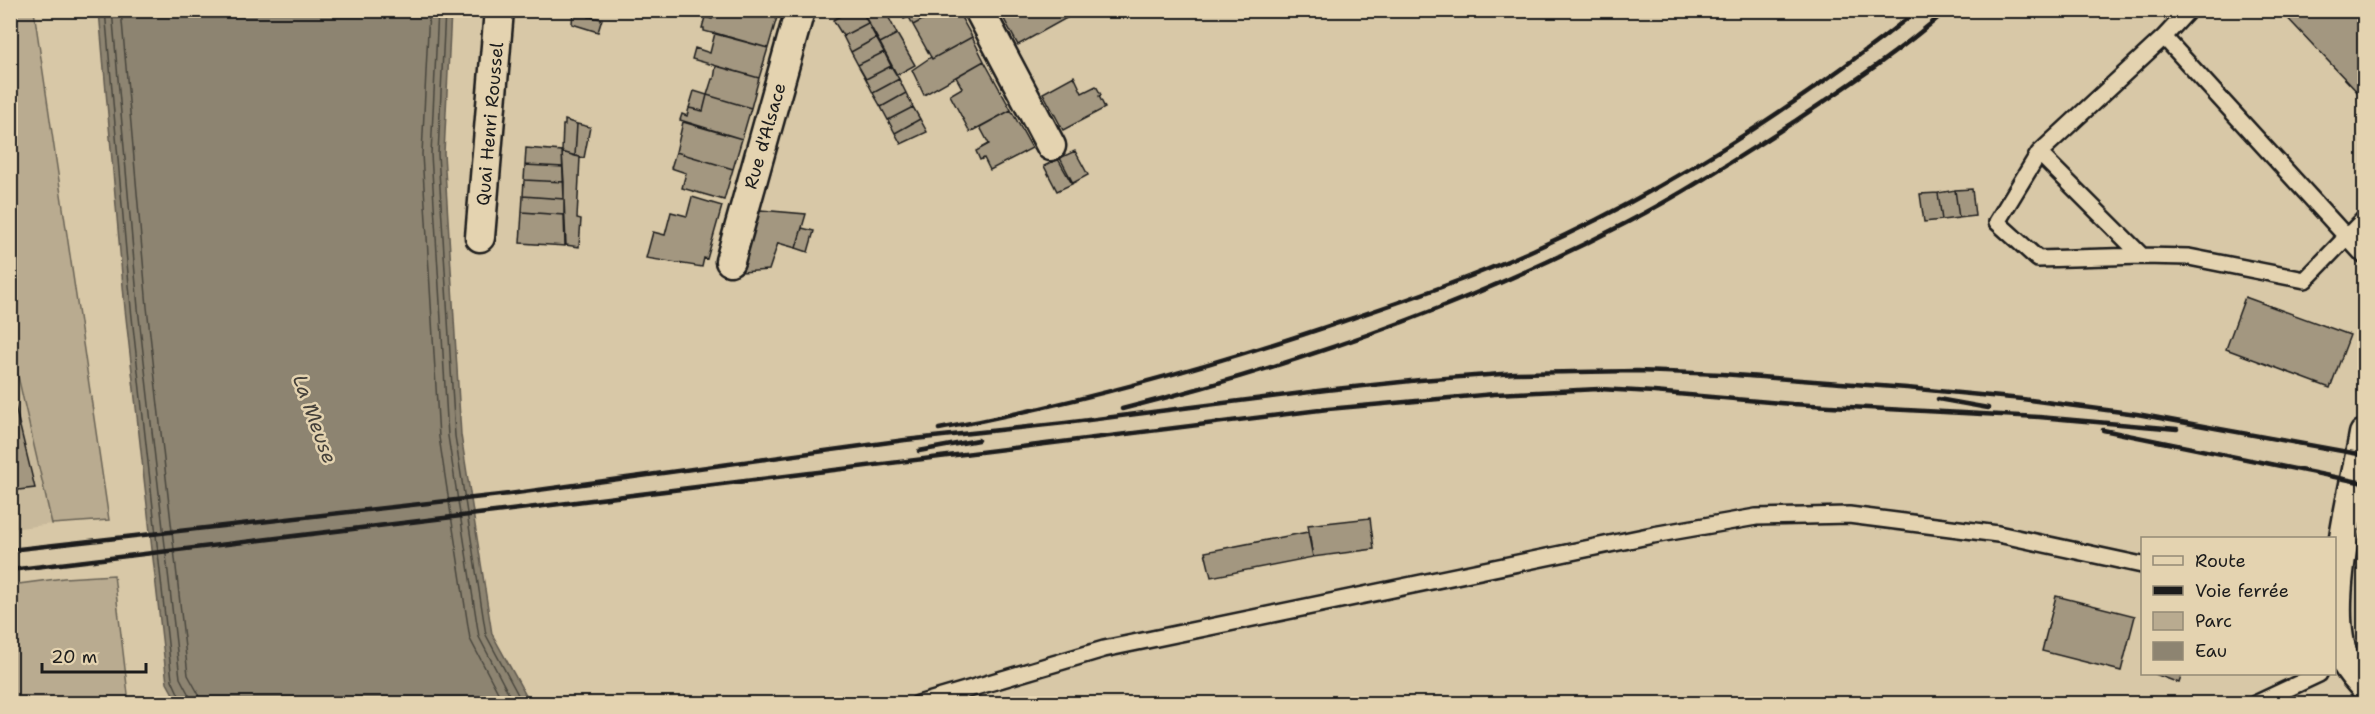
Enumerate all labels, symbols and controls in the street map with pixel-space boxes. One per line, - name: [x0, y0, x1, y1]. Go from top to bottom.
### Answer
- street label: Quai Henri Roussel: [471, 41, 509, 207]
- street label: Rue d'Alsace: [738, 80, 792, 192]
- water label: La Meuse: [287, 371, 343, 467]
- legend: [2141, 537, 2336, 675]
- text: Route: [2195, 549, 2246, 573]
- text: Voie ferrée: [2195, 579, 2289, 603]
- text: Parc: [2195, 609, 2232, 633]
- scale bar: [42, 636, 146, 674]
- text: Eau: [2195, 639, 2227, 663]
- text: 20 m: [51, 645, 97, 669]

